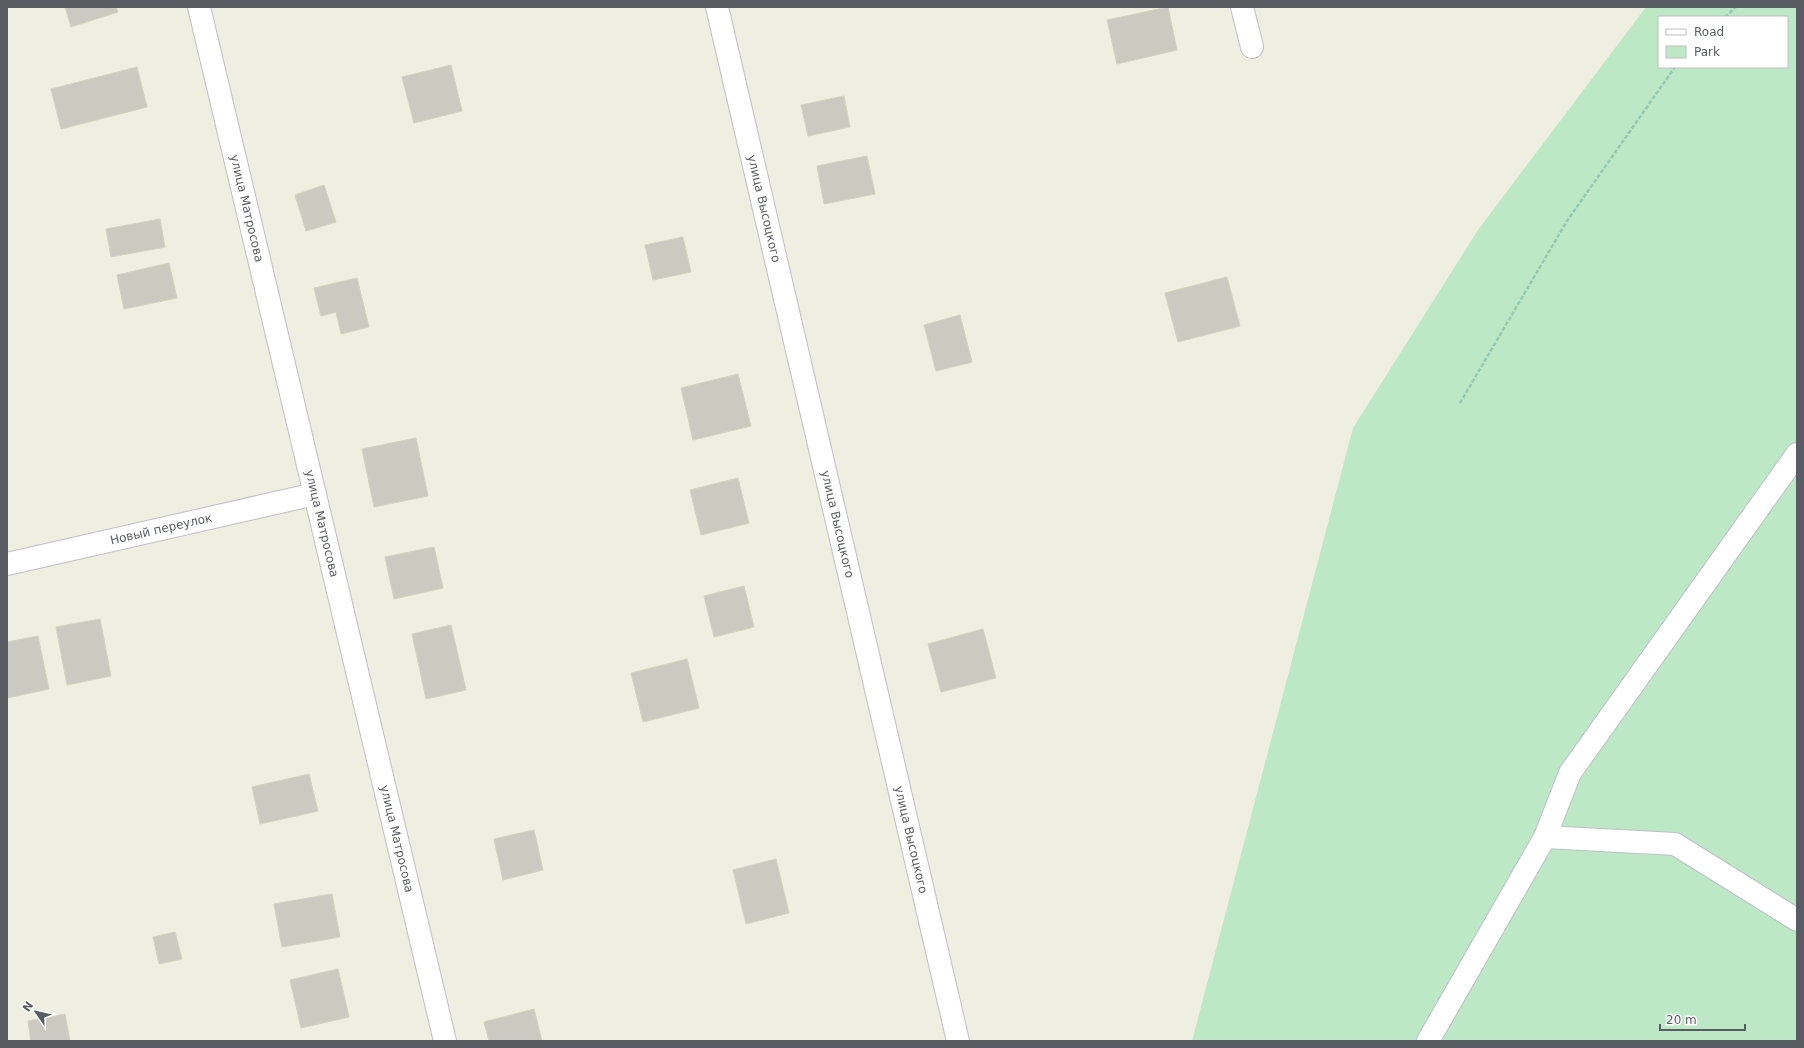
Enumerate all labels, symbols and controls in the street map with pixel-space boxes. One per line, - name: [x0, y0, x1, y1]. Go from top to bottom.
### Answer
- legend: [1658, 16, 1788, 68]
- text: Road: [1694, 25, 1724, 39]
- text: Park: [1694, 45, 1720, 59]
- street label: улица Матросова: [227, 153, 266, 264]
- street label: улица Высоцкого: [745, 153, 783, 264]
- street label: улица Матросова: [302, 468, 341, 579]
- street label: улица Высоцкого: [818, 469, 857, 579]
- street label: Новый переулок: [109, 511, 213, 547]
- street label: улица Матросова: [377, 784, 416, 894]
- street label: улица Высоцкого: [892, 785, 930, 895]
- north arrow: [16, 992, 56, 1032]
- text: N: [20, 999, 36, 1014]
- scale bar: [1660, 1006, 1745, 1032]
- text: 20 m: [1666, 1013, 1697, 1027]

